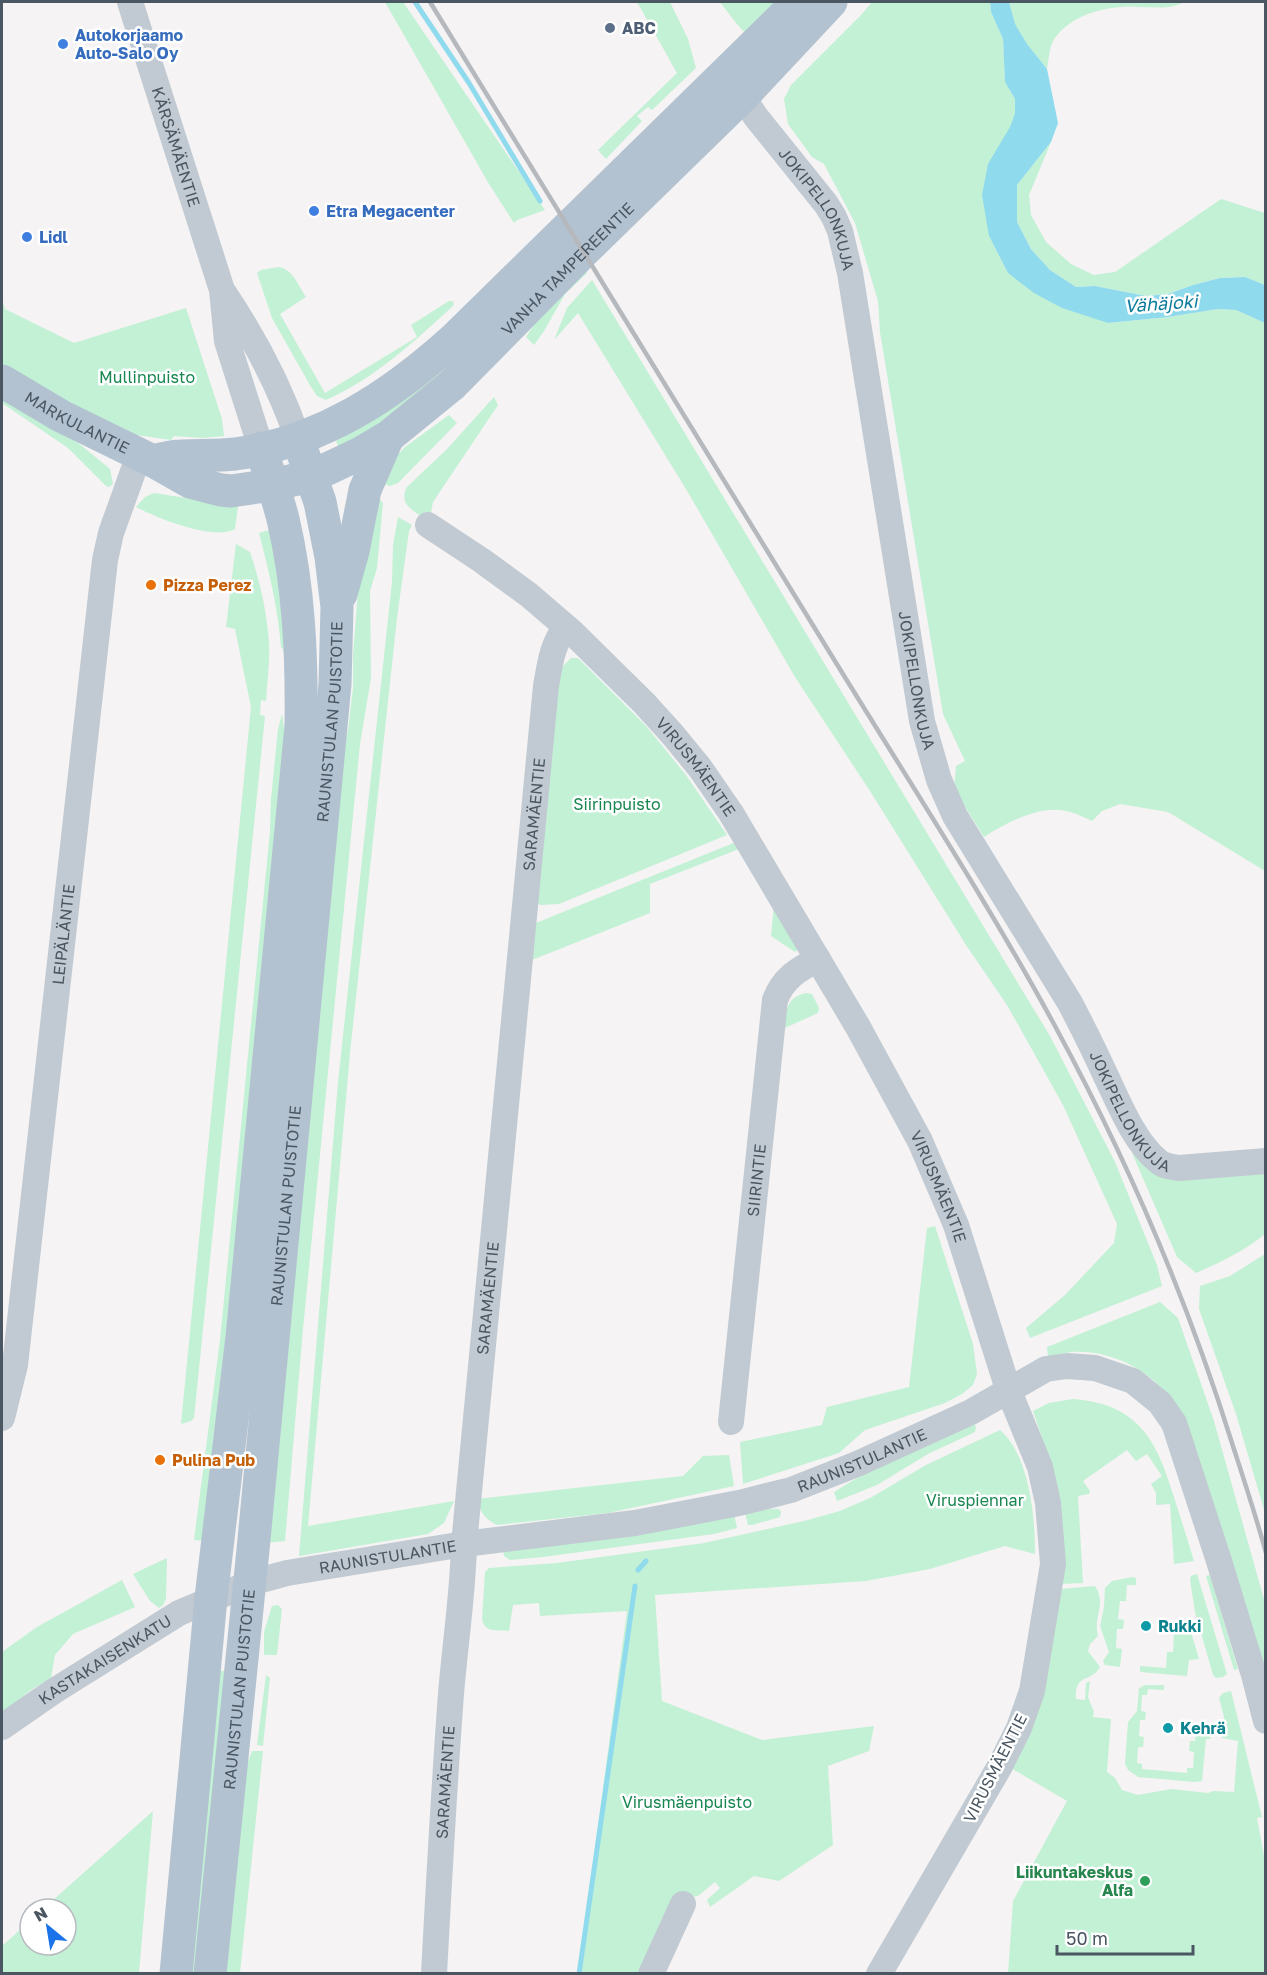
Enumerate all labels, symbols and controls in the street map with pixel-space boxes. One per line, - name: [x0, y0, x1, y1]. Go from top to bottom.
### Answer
- place label: ABC: [622, 18, 656, 38]
- marker: ABC: [603, 21, 617, 35]
- place label: Autokorjaamo Auto-Salo Oy: [75, 25, 183, 63]
- marker: Autokorjaamo Auto-Salo Oy: [56, 37, 70, 51]
- street label: KÄRSÄMÄENTIE: [148, 84, 205, 209]
- street label: JOKIPELLONKUJA: [774, 143, 859, 273]
- street label: VANHA TAMPEREENTIE: [497, 198, 638, 339]
- place label: Etra Megacenter: [326, 201, 455, 221]
- marker: Etra Megacenter: [307, 204, 321, 218]
- place label: Lidl: [39, 227, 68, 247]
- marker: Lidl: [20, 230, 34, 244]
- water label: Vähäjoki: [1124, 289, 1200, 317]
- park label: Mullinpuisto: [99, 367, 195, 387]
- street label: MARKULANTIE: [21, 387, 133, 458]
- place label: Pizza Perez: [163, 575, 251, 595]
- marker: Pizza Perez: [144, 578, 158, 592]
- street label: JOKIPELLONKUJA: [894, 610, 940, 752]
- street label: RAUNISTULAN PUISTOTIE: [312, 621, 347, 823]
- street label: VIRUSMÄENTIE: [652, 713, 740, 820]
- street label: SARAMÄENTIE: [518, 757, 549, 872]
- park label: Siirinpuisto: [573, 794, 661, 814]
- street label: LEIPÄLÄNTIE: [48, 883, 79, 986]
- street label: JOKIPELLONKUJA: [1085, 1047, 1173, 1176]
- street label: RAUNISTULAN PUISTOTIE: [266, 1105, 305, 1307]
- street label: VIRUSMÄENTIE: [906, 1127, 971, 1245]
- street label: SIIRINTIE: [742, 1143, 770, 1218]
- street label: SARAMÄENTIE: [472, 1241, 503, 1356]
- street label: RAUNISTULANTIE: [794, 1424, 930, 1497]
- place label: Pulina Pub: [172, 1450, 255, 1470]
- marker: Pulina Pub: [153, 1453, 167, 1467]
- park label: Viruspiennar: [926, 1490, 1024, 1510]
- street label: RAUNISTULANTIE: [317, 1535, 458, 1578]
- street label: RAUNISTULAN PUISTOTIE: [219, 1588, 259, 1791]
- street label: KASTAKAISENKATU: [34, 1610, 175, 1709]
- place label: Rukki: [1158, 1616, 1201, 1636]
- marker: Rukki: [1139, 1619, 1153, 1633]
- street label: VIRUSMÄENTIE: [959, 1710, 1031, 1826]
- place label: Kehrä: [1180, 1718, 1226, 1738]
- marker: Kehrä: [1161, 1721, 1175, 1735]
- street label: SARAMÄENTIE: [431, 1725, 459, 1840]
- park label: Virusmäenpuisto: [622, 1792, 752, 1812]
- place label: Liikuntakeskus Alfa: [1016, 1862, 1133, 1900]
- marker: Liikuntakeskus Alfa: [1138, 1874, 1152, 1888]
- north arrow: [18, 1897, 78, 1957]
- text: N: [30, 1902, 51, 1926]
- scale bar: [1057, 1918, 1194, 1956]
- text: 50 m: [1066, 1927, 1108, 1949]

